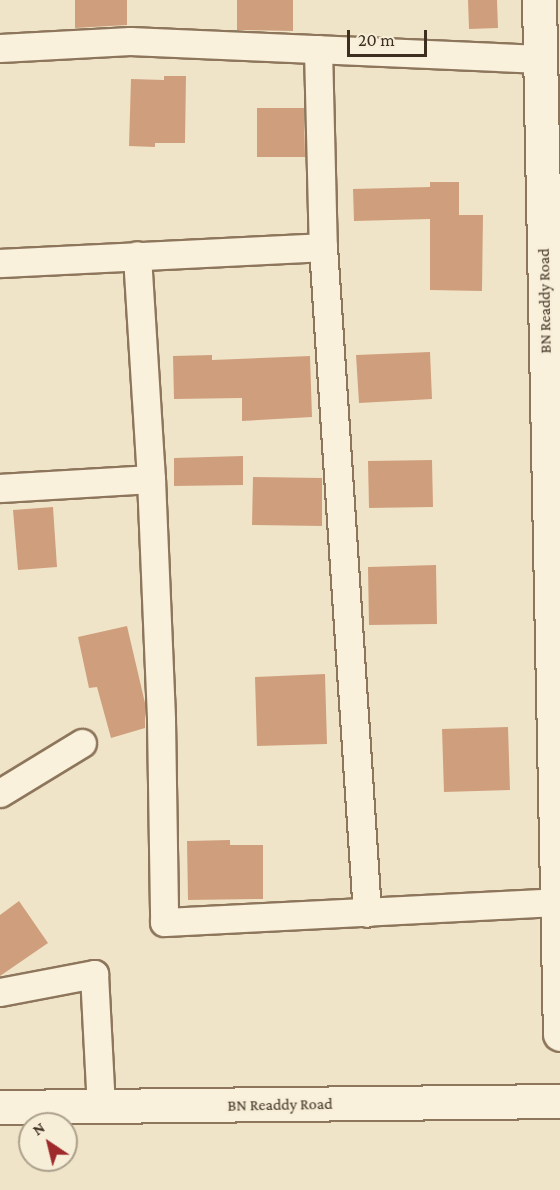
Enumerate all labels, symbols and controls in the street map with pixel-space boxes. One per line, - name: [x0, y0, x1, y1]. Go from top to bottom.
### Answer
- scale bar: [350, 18, 430, 56]
- text: 20 m: [358, 30, 395, 50]
- street label: BN Readdy Road: [534, 248, 556, 354]
- street label: BN Readdy Road: [227, 1094, 333, 1116]
- north arrow: [18, 1112, 78, 1172]
- text: N: [29, 1118, 48, 1139]

